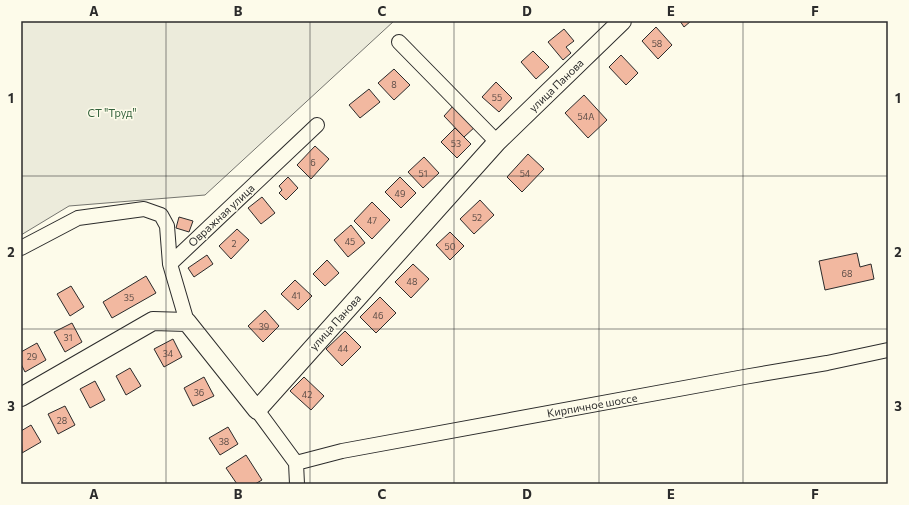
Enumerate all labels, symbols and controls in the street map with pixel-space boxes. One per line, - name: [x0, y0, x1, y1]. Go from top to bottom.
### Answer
- text: A: [89, 3, 99, 19]
- text: B: [234, 3, 243, 19]
- text: C: [378, 3, 387, 19]
- text: D: [522, 3, 532, 19]
- text: E: [667, 3, 675, 19]
- text: F: [811, 3, 819, 19]
- house number: 58: [652, 38, 662, 49]
- street label: улица Панова: [526, 56, 586, 114]
- house number: 8: [391, 79, 397, 90]
- text: 1: [8, 90, 14, 106]
- text: 1: [895, 90, 901, 106]
- house number: 55: [492, 92, 502, 103]
- park label: СТ "Труд": [87, 106, 137, 119]
- house number: 54А: [578, 111, 594, 122]
- house number: 53: [451, 138, 461, 149]
- house number: 6: [310, 157, 316, 168]
- house number: 51: [418, 168, 428, 179]
- house number: 54: [520, 168, 531, 179]
- street label: Овражная улица: [185, 181, 257, 249]
- house number: 49: [395, 188, 405, 199]
- house number: 52: [472, 212, 482, 223]
- house number: 47: [367, 215, 377, 226]
- house number: 45: [345, 236, 355, 247]
- house number: 2: [232, 238, 237, 249]
- house number: 50: [444, 241, 456, 252]
- text: 2: [7, 244, 15, 260]
- text: 2: [894, 244, 902, 260]
- house number: 68: [842, 268, 852, 279]
- house number: 48: [407, 276, 417, 287]
- house number: 41: [292, 290, 300, 301]
- street label: улица Панова: [307, 291, 363, 353]
- house number: 35: [124, 292, 134, 303]
- house number: 46: [373, 310, 383, 321]
- house number: 39: [259, 321, 269, 332]
- house number: 31: [64, 332, 72, 343]
- house number: 44: [338, 343, 349, 354]
- house number: 34: [163, 348, 174, 359]
- house number: 29: [27, 351, 37, 362]
- house number: 36: [194, 387, 204, 398]
- house number: 42: [302, 389, 312, 400]
- street label: Кирпичное шоссе: [546, 391, 638, 419]
- text: 3: [7, 398, 15, 414]
- text: 3: [894, 398, 902, 414]
- house number: 28: [57, 415, 67, 426]
- house number: 38: [219, 436, 229, 447]
- text: A: [89, 486, 99, 502]
- text: B: [234, 486, 243, 502]
- text: C: [378, 486, 387, 502]
- text: D: [522, 486, 532, 502]
- text: E: [667, 486, 675, 502]
- text: F: [811, 486, 819, 502]

